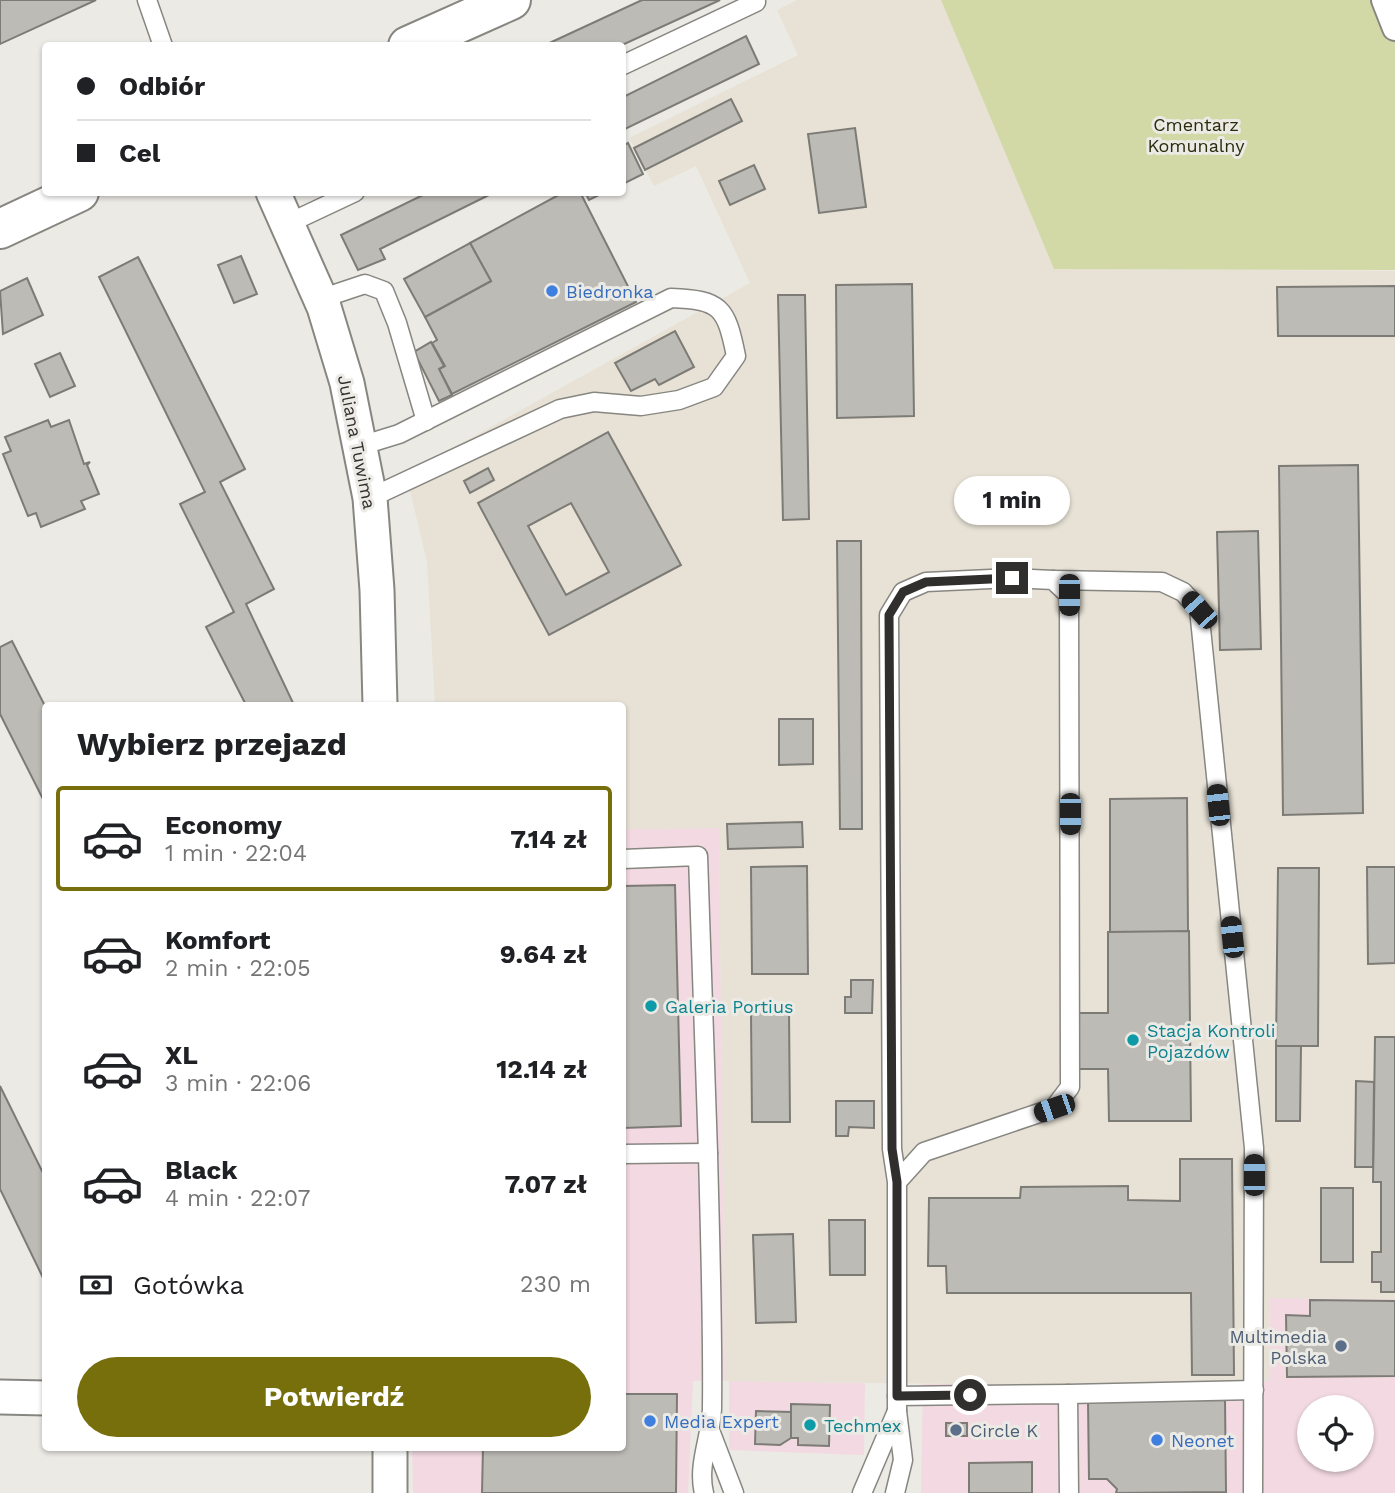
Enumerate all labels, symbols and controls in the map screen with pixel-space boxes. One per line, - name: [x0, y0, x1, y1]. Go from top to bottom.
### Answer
- text: Odbiór: [119, 71, 205, 101]
- park label: Cmentarz Komunalny: [1147, 114, 1245, 156]
- text: Cel: [119, 138, 160, 168]
- place label: Biedronka: [566, 281, 653, 302]
- marker: Biedronka: [544, 283, 560, 299]
- street label: Juliana Tuwima: [334, 373, 380, 511]
- callout: 1 min: [954, 476, 1070, 526]
- text: 1 min: [982, 487, 1042, 514]
- route end: [996, 562, 1028, 594]
- car: [1059, 574, 1080, 616]
- car: [1178, 587, 1221, 633]
- text: Wybierz przejazd: [77, 725, 347, 763]
- car: [1206, 783, 1231, 827]
- car: [1060, 793, 1081, 835]
- icon: car: [81, 807, 144, 870]
- text: Economy: [165, 810, 282, 840]
- text: 7.14 zł: [510, 824, 587, 854]
- text: 1 min · 22:04: [165, 840, 307, 867]
- car: [1220, 915, 1245, 959]
- icon: car: [81, 922, 144, 985]
- text: Komfort: [165, 925, 270, 955]
- text: 9.64 zł: [500, 939, 587, 969]
- text: 2 min · 22:05: [165, 955, 311, 982]
- place label: Galeria Portius: [665, 996, 794, 1017]
- marker: Galeria Portius: [643, 998, 659, 1014]
- place label: Stacja Kontroli Pojazdów: [1147, 1020, 1276, 1062]
- marker: Stacja Kontroli Pojazdów: [1125, 1032, 1141, 1048]
- icon: car: [81, 1037, 144, 1100]
- text: XL: [165, 1040, 198, 1070]
- text: 12.14 zł: [496, 1054, 587, 1084]
- text: 3 min · 22:06: [165, 1070, 311, 1097]
- car: [1031, 1091, 1078, 1125]
- icon: car: [81, 1152, 144, 1215]
- car: [1244, 1154, 1265, 1196]
- text: Black: [165, 1155, 237, 1185]
- text: 7.07 zł: [505, 1169, 587, 1199]
- text: 4 min · 22:07: [165, 1185, 310, 1212]
- icon: cash: [77, 1266, 115, 1304]
- text: Gotówka: [133, 1270, 244, 1300]
- text: 230 m: [520, 1271, 591, 1298]
- place label: Multimedia Polska: [1229, 1326, 1327, 1368]
- marker: Multimedia Polska: [1333, 1338, 1349, 1354]
- button: Potwierdź: [77, 1357, 591, 1437]
- route start: [954, 1379, 986, 1411]
- map controls: [1297, 1395, 1374, 1472]
- button: locate: [1297, 1395, 1374, 1472]
- place label: Media Expert: [664, 1411, 779, 1432]
- marker: Media Expert: [642, 1413, 658, 1429]
- place label: Techmex: [824, 1415, 901, 1436]
- marker: Techmex: [802, 1417, 818, 1433]
- place label: Circle K: [970, 1420, 1038, 1441]
- marker: Circle K: [948, 1422, 964, 1438]
- place label: Neonet: [1171, 1430, 1235, 1451]
- marker: Neonet: [1149, 1432, 1165, 1448]

